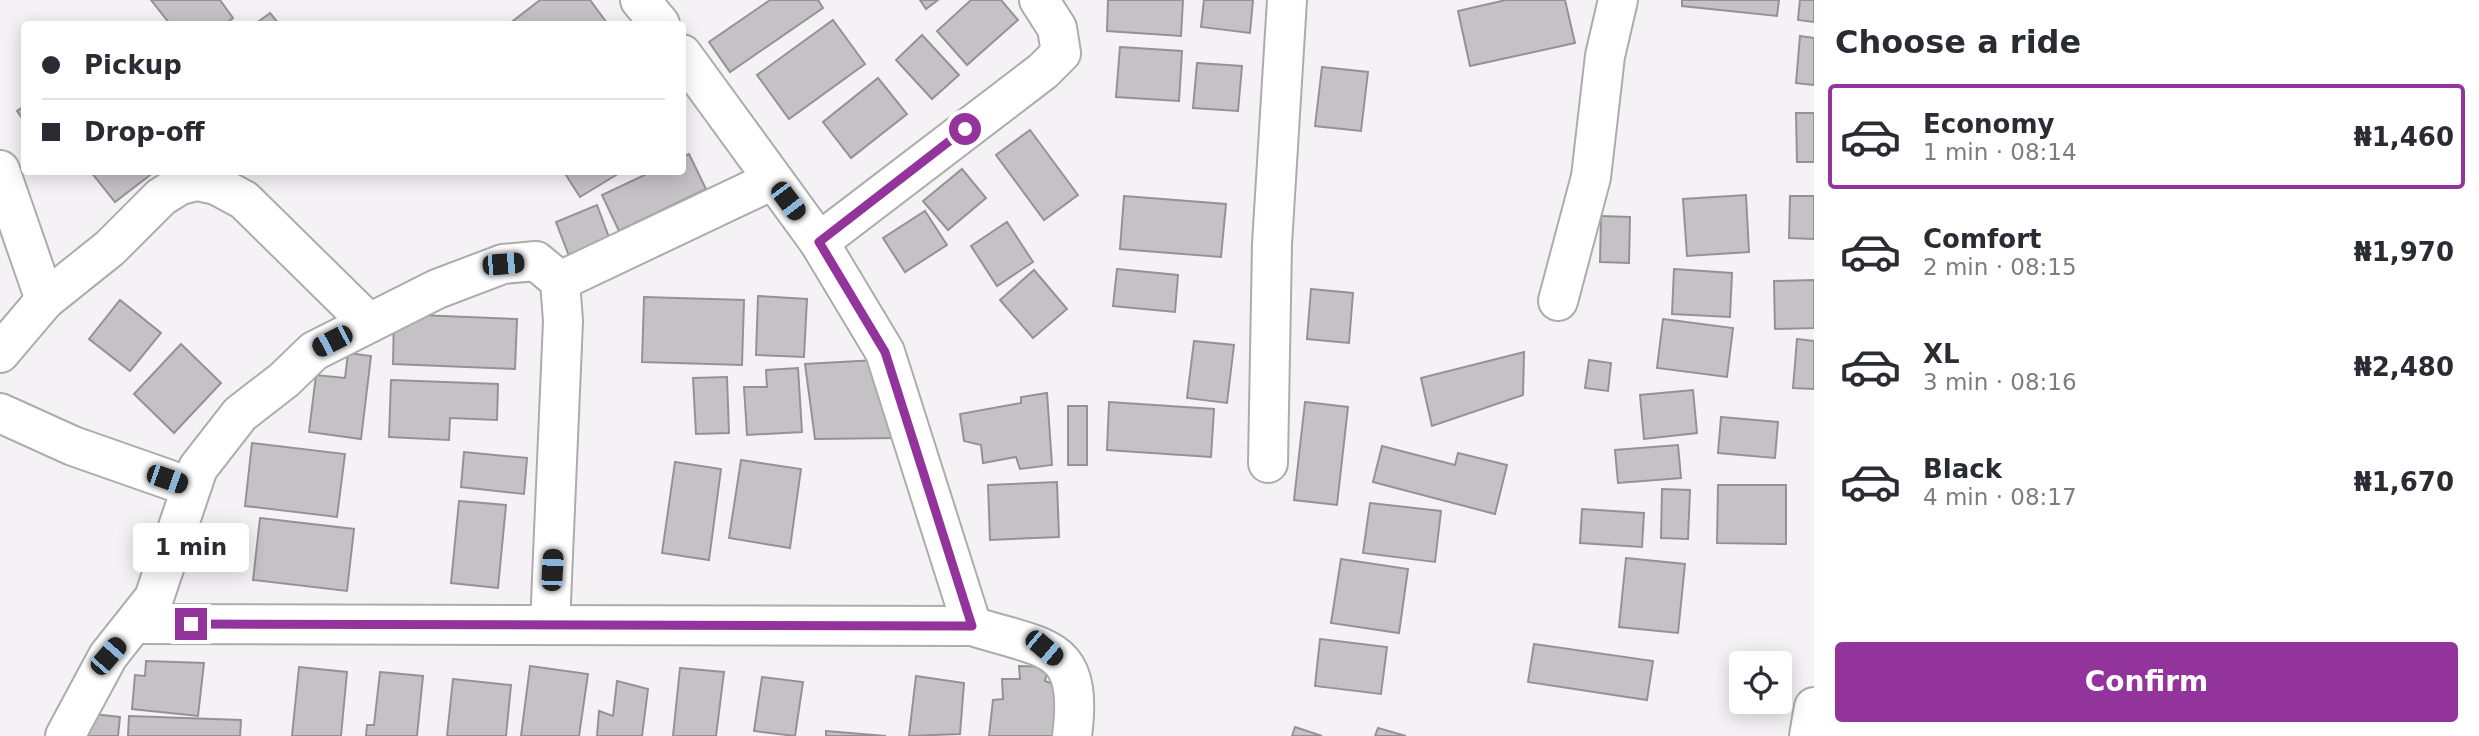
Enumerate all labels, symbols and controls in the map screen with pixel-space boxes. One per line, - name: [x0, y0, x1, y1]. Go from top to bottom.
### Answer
- text: Choose a ride: [1835, 23, 2081, 61]
- text: Pickup: [84, 50, 182, 80]
- icon: car: [1839, 105, 1902, 168]
- text: Economy: [1923, 109, 2054, 139]
- route start: [949, 113, 981, 145]
- text: Drop-off: [84, 117, 205, 147]
- text: ₦1,460: [2354, 122, 2454, 152]
- text: 1 min · 08:14: [1923, 139, 2077, 165]
- car: [767, 178, 810, 224]
- icon: car: [1839, 220, 1902, 283]
- text: Comfort: [1923, 224, 2041, 254]
- text: ₦1,970: [2354, 237, 2454, 267]
- car: [482, 252, 525, 276]
- text: 2 min · 08:15: [1923, 254, 2077, 280]
- car: [309, 322, 356, 360]
- icon: car: [1839, 335, 1902, 398]
- text: XL: [1923, 339, 1960, 369]
- text: ₦2,480: [2354, 352, 2454, 382]
- text: 3 min · 08:16: [1923, 369, 2077, 395]
- icon: car: [1839, 450, 1902, 513]
- text: Black: [1923, 454, 2002, 484]
- car: [144, 462, 191, 496]
- text: ₦1,670: [2354, 467, 2454, 497]
- text: 4 min · 08:17: [1923, 484, 2077, 510]
- callout: 1 min: [133, 522, 249, 572]
- text: 1 min: [155, 534, 227, 560]
- car: [541, 548, 564, 592]
- route end: [175, 608, 207, 640]
- car: [1022, 626, 1067, 670]
- car: [87, 633, 130, 679]
- button: Confirm: [1835, 642, 2458, 722]
- map controls: [1729, 651, 1792, 714]
- button: locate: [1729, 651, 1792, 714]

